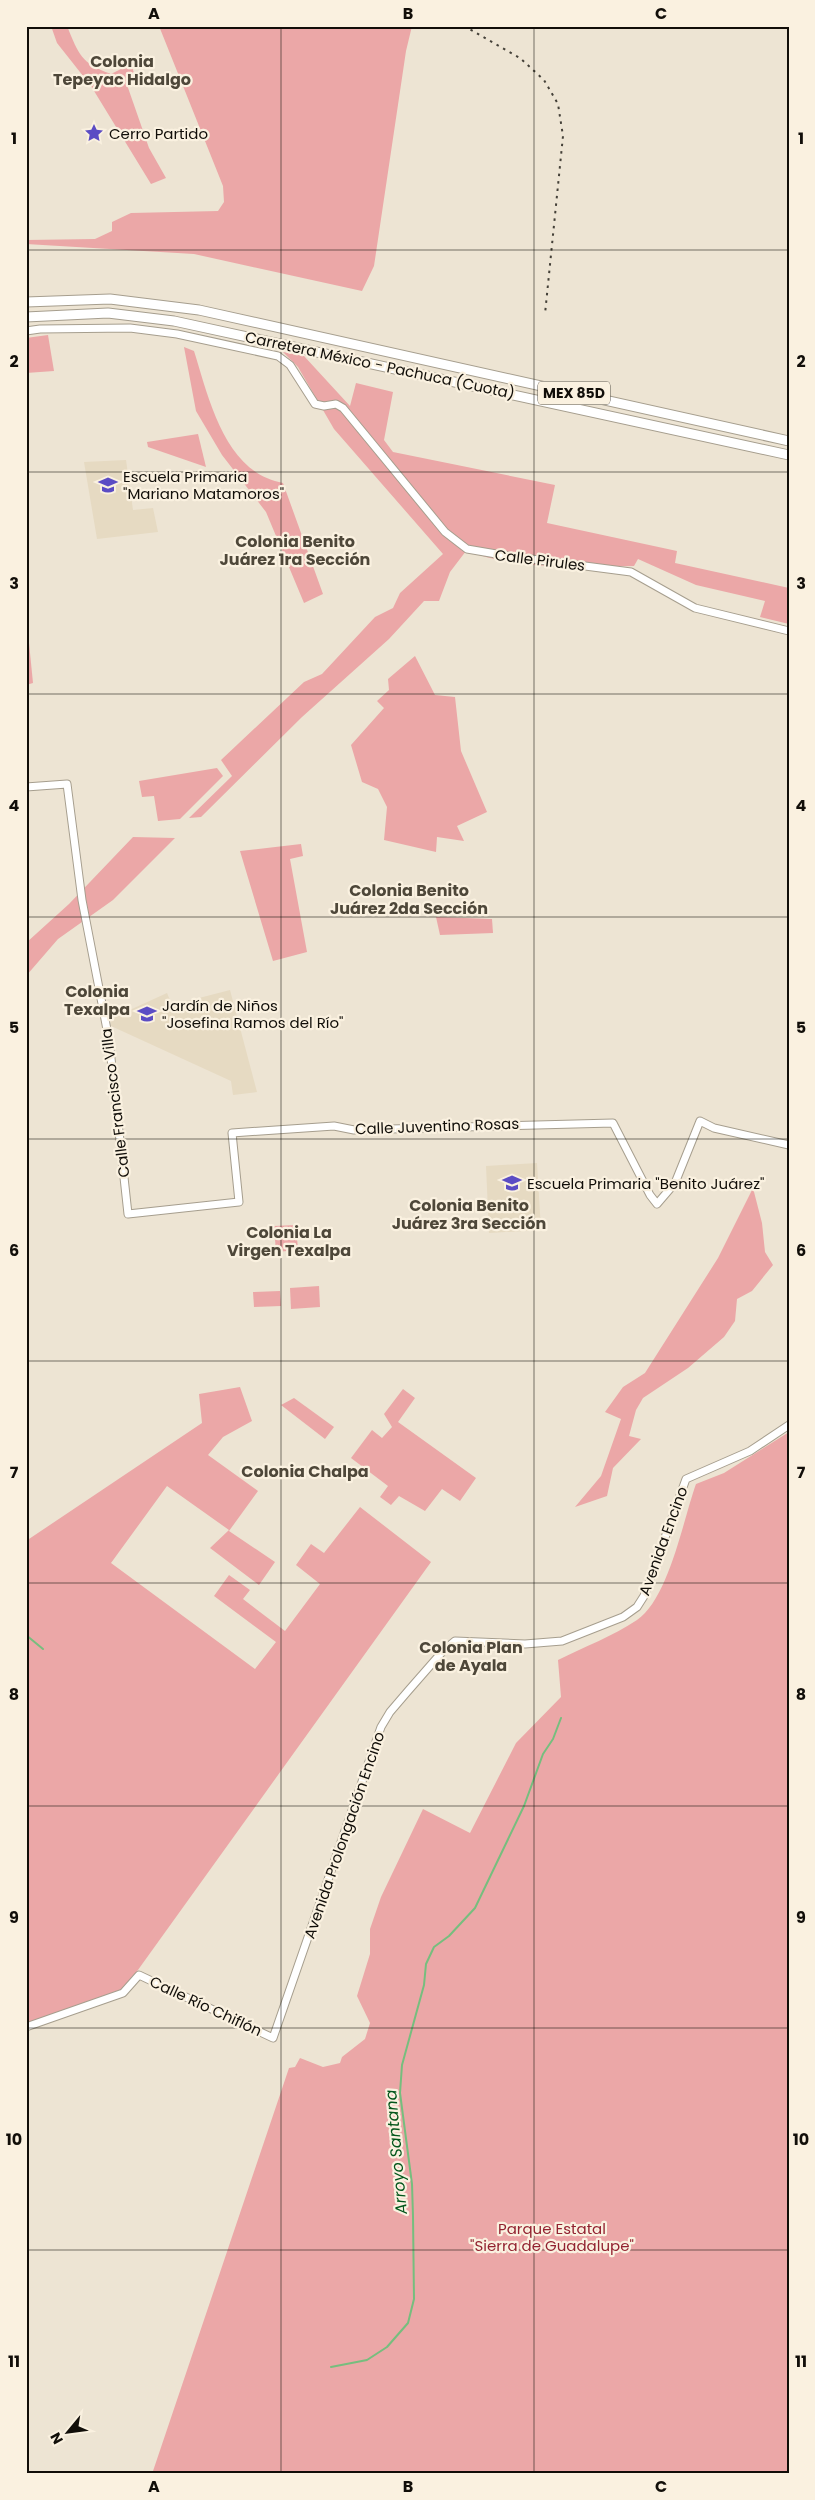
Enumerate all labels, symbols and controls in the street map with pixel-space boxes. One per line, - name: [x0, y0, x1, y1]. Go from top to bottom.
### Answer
- text: A: [148, 2, 160, 25]
- text: B: [403, 2, 413, 25]
- text: C: [655, 2, 667, 25]
- district label: Colonia Tepeyac Hidalgo: [53, 50, 191, 91]
- place icon: Cerro Partido: [83, 122, 105, 144]
- place label: Cerro Partido: [109, 123, 208, 144]
- text: 1: [11, 127, 17, 150]
- text: 1: [798, 127, 804, 150]
- street label: Carretera México - Pachuca (Cuota): [243, 326, 517, 404]
- text: 2: [9, 350, 19, 373]
- text: 2: [796, 350, 806, 373]
- road number: MEX 85D: [538, 382, 610, 404]
- place label: Escuela Primaria "Mariano Matamoros": [123, 466, 284, 504]
- school or university icon: Escuela Primaria "Mariano Matamoros": [97, 474, 119, 496]
- district label: Colonia Benito Juárez 1ra Sección: [220, 530, 370, 571]
- street label: Calle Pirules: [494, 544, 587, 576]
- text: 3: [9, 572, 19, 595]
- text: 3: [796, 572, 806, 595]
- text: 4: [9, 794, 20, 817]
- text: 4: [796, 794, 807, 817]
- district label: Colonia Benito Juárez 2da Sección: [330, 879, 488, 920]
- district label: Colonia Texalpa: [64, 980, 130, 1021]
- place label: Jardín de Niños "Josefina Ramos del Río": [162, 995, 344, 1033]
- school or university icon: Jardín de Niños "Josefina Ramos del Río": [136, 1003, 158, 1025]
- text: 5: [9, 1016, 19, 1039]
- text: 5: [796, 1016, 806, 1039]
- street label: Calle Francisco Villa: [95, 1027, 135, 1179]
- street label: Calle Juventino Rosas: [355, 1113, 520, 1139]
- school or university icon: Escuela Primaria "Benito Juárez": [501, 1172, 523, 1194]
- place label: Escuela Primaria "Benito Juárez": [527, 1173, 764, 1194]
- district label: Colonia Benito Juárez 3ra Sección: [392, 1194, 546, 1235]
- district label: Colonia La Virgen Texalpa: [227, 1221, 351, 1262]
- text: 6: [9, 1239, 19, 1262]
- text: 6: [796, 1239, 806, 1262]
- district label: Colonia Chalpa: [241, 1460, 369, 1483]
- text: 7: [10, 1461, 19, 1484]
- text: 7: [797, 1461, 806, 1484]
- street label: Avenida Encino: [634, 1484, 692, 1598]
- district label: Colonia Plan de Ayala: [419, 1636, 523, 1677]
- text: 8: [9, 1683, 19, 1706]
- text: 8: [796, 1683, 806, 1706]
- street label: Avenida Prolongación Encino: [299, 1729, 389, 1941]
- text: 9: [9, 1906, 19, 1929]
- text: 9: [796, 1906, 806, 1929]
- street label: Calle Río Chiflón: [146, 1971, 266, 2041]
- water label: Arroyo Santana: [379, 2089, 413, 2216]
- text: 10: [6, 2128, 22, 2151]
- text: 10: [793, 2128, 809, 2151]
- park label: Parque Estatal "Sierra de Guadalupe": [470, 2218, 634, 2256]
- text: 11: [8, 2350, 20, 2373]
- text: 11: [795, 2350, 807, 2373]
- north arrow: [42, 2408, 92, 2458]
- text: N: [45, 2429, 68, 2448]
- text: A: [148, 2475, 160, 2498]
- text: B: [403, 2475, 413, 2498]
- text: C: [655, 2475, 667, 2498]

